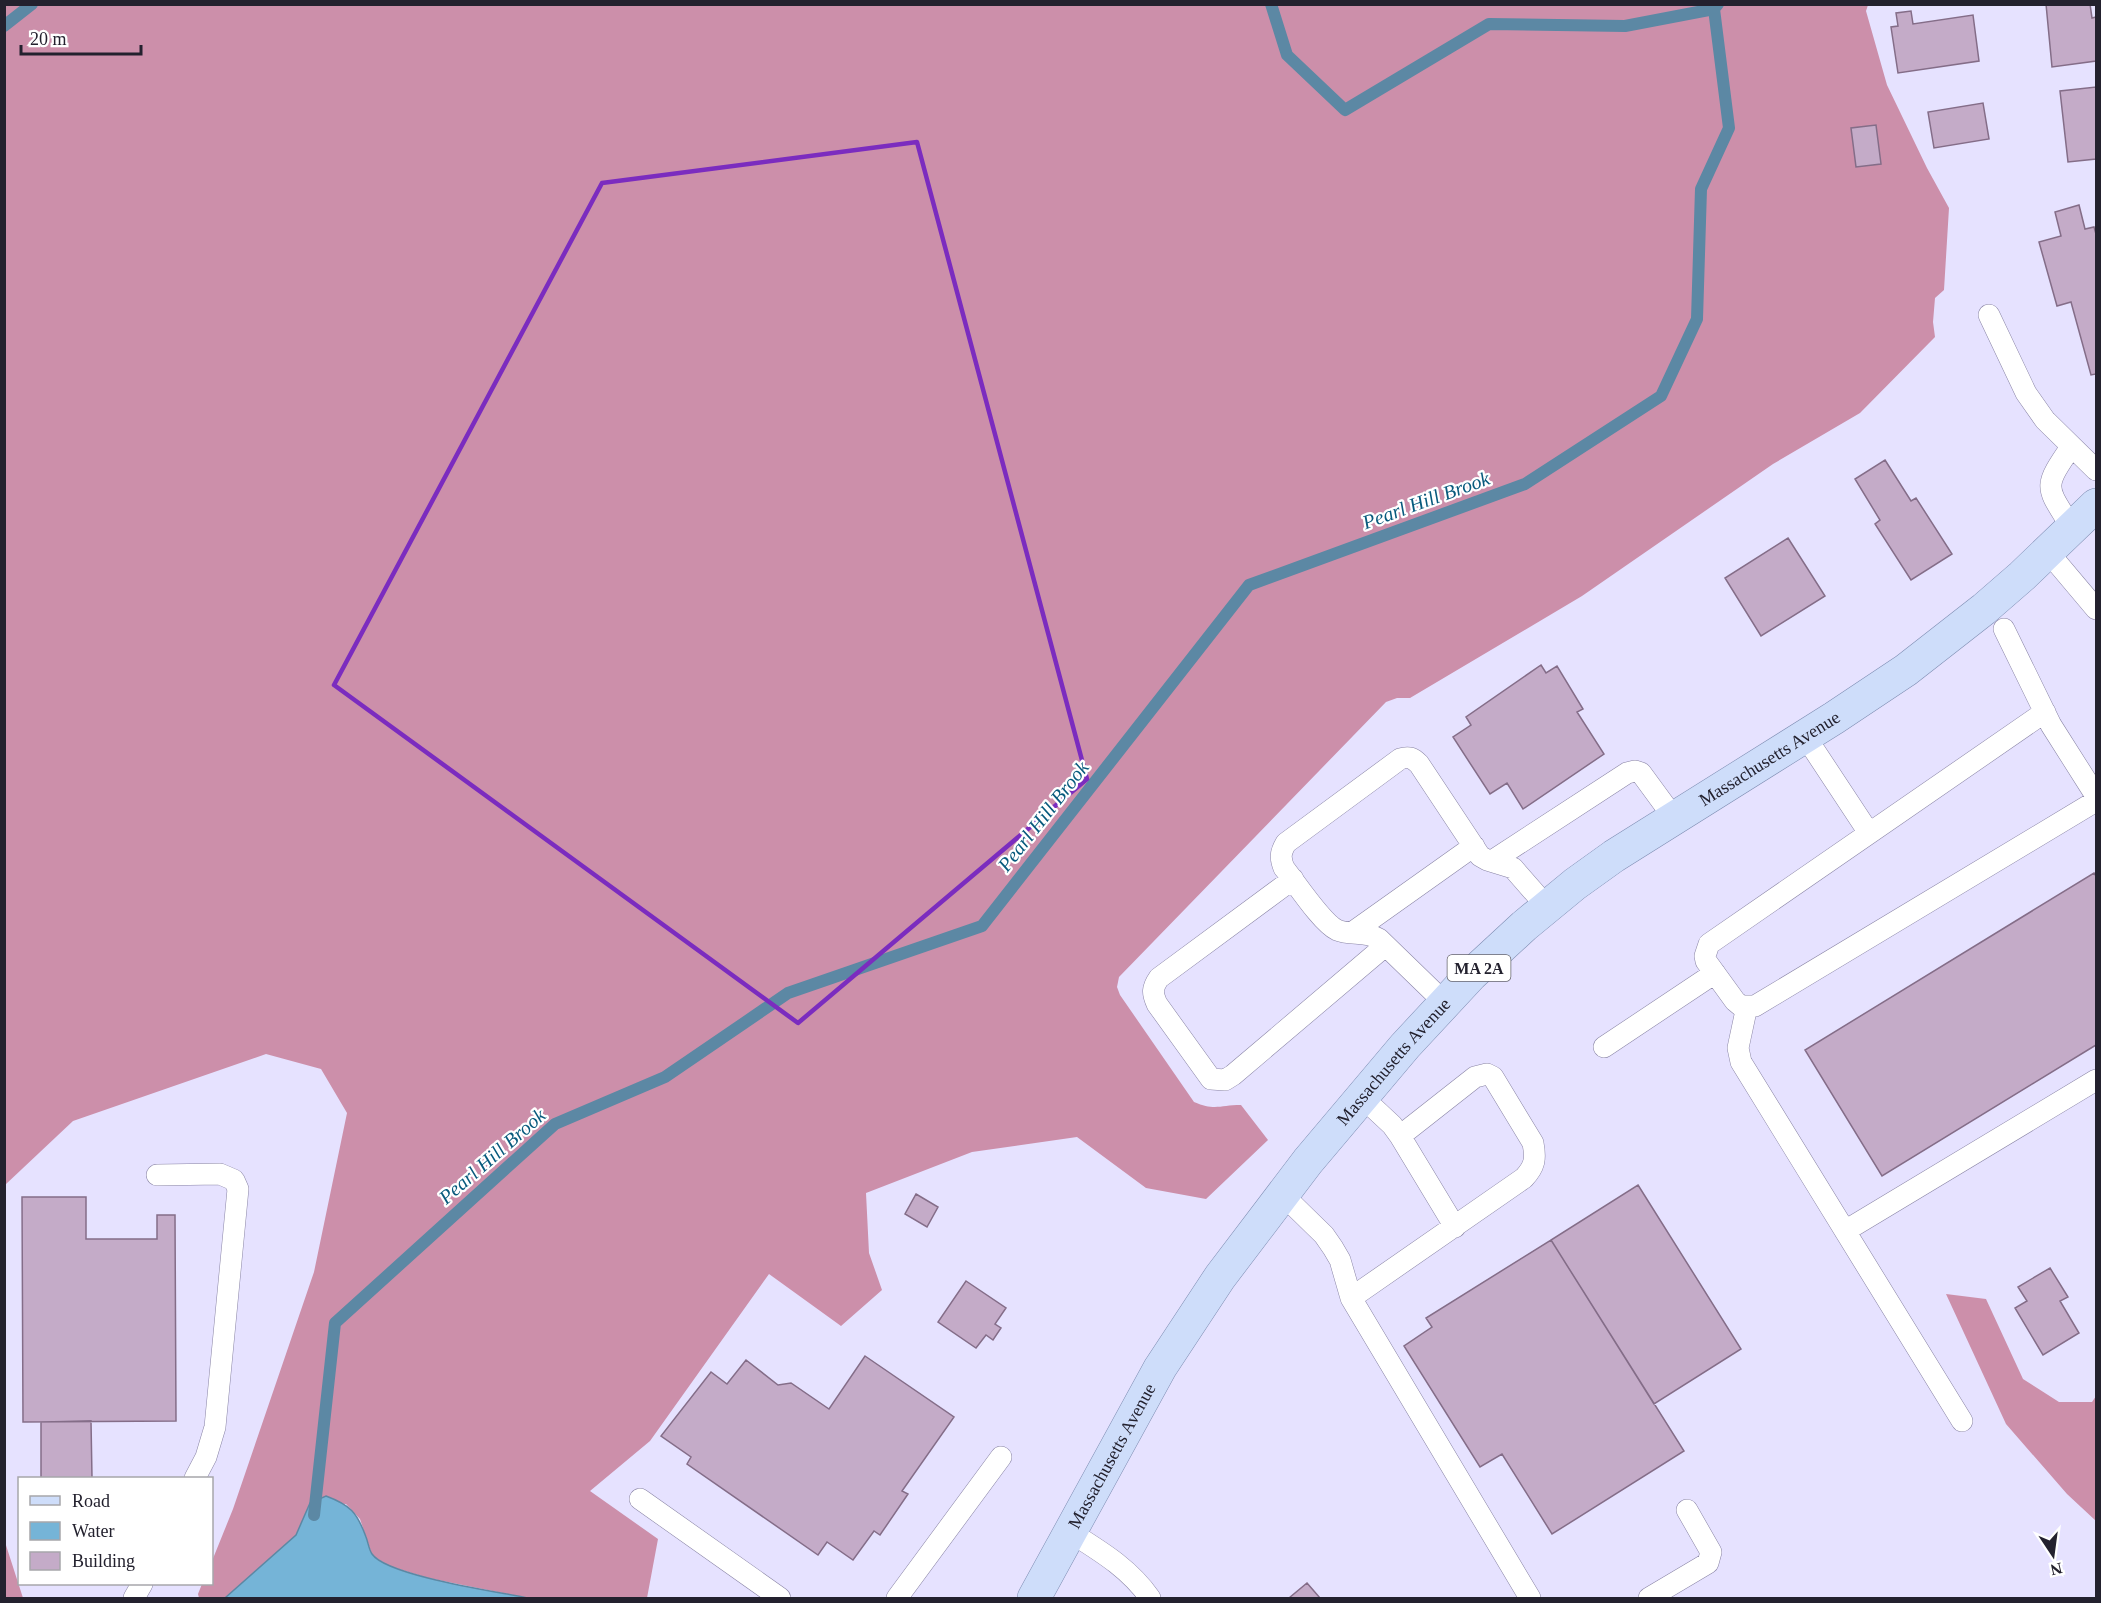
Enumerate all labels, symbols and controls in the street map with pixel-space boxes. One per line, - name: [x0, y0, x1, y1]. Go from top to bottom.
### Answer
- scale bar: [21, 18, 141, 56]
- text: 20 m: [30, 29, 67, 49]
- water label: Pearl Hill Brook: [1358, 466, 1494, 534]
- street label: Massachusetts Avenue: [1695, 707, 1844, 810]
- water label: Pearl Hill Brook: [993, 756, 1094, 876]
- road number: MA 2A: [1448, 955, 1510, 981]
- street label: Massachusetts Avenue: [1333, 994, 1454, 1129]
- water label: Pearl Hill Brook: [434, 1103, 551, 1209]
- street label: Massachusetts Avenue: [1064, 1380, 1160, 1532]
- legend: [18, 1477, 213, 1585]
- text: Road: [72, 1491, 110, 1511]
- text: Water: [72, 1521, 115, 1541]
- north arrow: [2023, 1525, 2083, 1585]
- text: Building: [72, 1551, 135, 1571]
- text: N: [2048, 1560, 2064, 1579]

